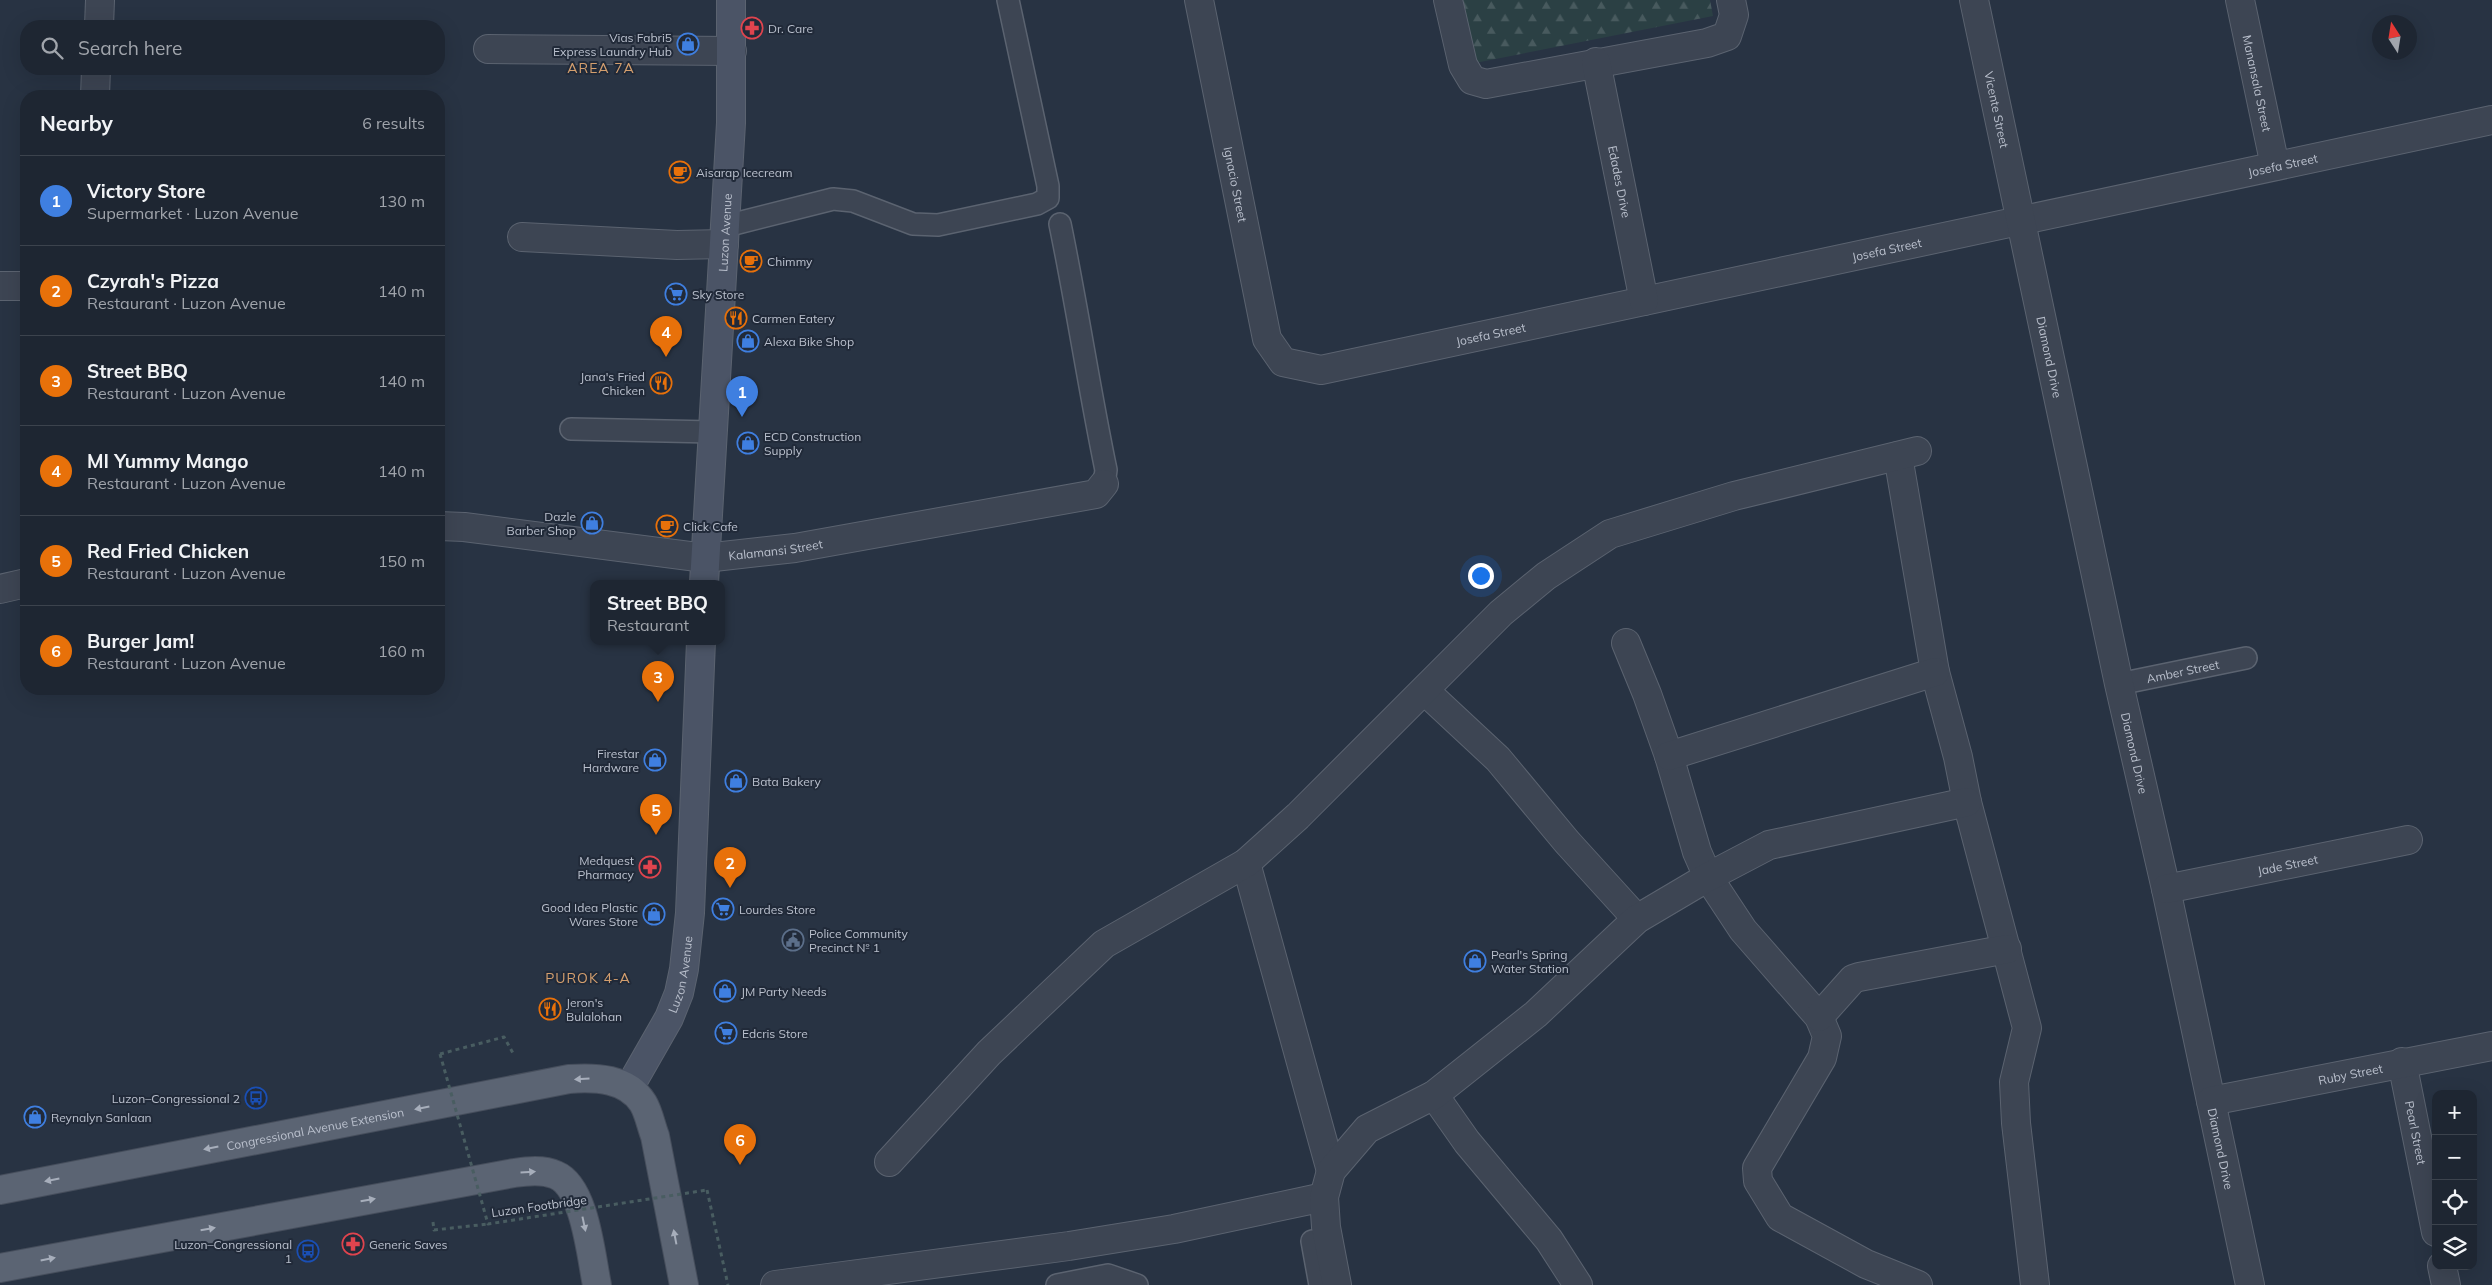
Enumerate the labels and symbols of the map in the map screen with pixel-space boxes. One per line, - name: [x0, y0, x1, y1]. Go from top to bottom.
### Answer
- north arrow: [2372, 15, 2417, 60]
- pharmacy icon: Dr. Care: [740, 16, 764, 40]
- place label: Dr. Care: [768, 21, 813, 36]
- place label: Vias Fabri5 Express Laundry Hub: [553, 30, 672, 59]
- shop icon: Vias Fabri5 Express Laundry Hub: [676, 32, 700, 56]
- street label: Manansala Street: [2240, 33, 2275, 133]
- district label: AREA 7A: [567, 59, 635, 77]
- street label: Vicente Street: [1982, 70, 2013, 149]
- street label: Edades Drive: [1605, 144, 1635, 219]
- street label: Ignacio Street: [1221, 145, 1251, 223]
- street label: Josefa Street: [2247, 150, 2319, 179]
- cafe icon: Aisarap Icecream: [668, 160, 692, 184]
- place label: Aisarap Icecream: [696, 165, 793, 180]
- street label: Luzon Avenue: [715, 193, 734, 272]
- street label: Josefa Street: [1850, 235, 1923, 264]
- cafe icon: Chimmy: [739, 249, 763, 273]
- place label: Chimmy: [767, 254, 813, 269]
- supermarket icon: Sky Store: [664, 282, 688, 306]
- place label: Sky Store: [692, 287, 744, 302]
- restaurant icon: Carmen Eatery: [724, 306, 748, 330]
- place label: Carmen Eatery: [752, 311, 835, 326]
- street label: Diamond Drive: [2034, 315, 2066, 399]
- pin: 4: [650, 316, 682, 357]
- street label: Josefa Street: [1454, 319, 1527, 349]
- shop icon: Alexa Bike Shop: [736, 329, 760, 353]
- place label: Alexa Bike Shop: [764, 334, 854, 349]
- place label: Jana's Fried Chicken: [580, 369, 645, 398]
- restaurant icon: Jana's Fried Chicken: [649, 371, 673, 395]
- pin: 1: [726, 376, 758, 417]
- place label: ECD Construction Supply: [764, 429, 861, 458]
- shop icon: ECD Construction Supply: [736, 431, 760, 455]
- place label: Dazle Barber Shop: [507, 509, 576, 538]
- shop icon: Dazle Barber Shop: [580, 511, 604, 535]
- cafe icon: Click Cafe: [655, 514, 679, 538]
- place label: Click Cafe: [683, 519, 738, 534]
- street label: Kalamansi Street: [728, 536, 824, 563]
- your location: [1468, 563, 1494, 589]
- street label: Amber Street: [2145, 656, 2220, 686]
- pin: 3: [642, 661, 674, 702]
- street label: Diamond Drive: [2118, 711, 2151, 795]
- place label: Firestar Hardware: [583, 746, 640, 775]
- shop icon: Firestar Hardware: [643, 748, 667, 772]
- shop icon: Bata Bakery: [724, 769, 748, 793]
- place label: Bata Bakery: [752, 774, 822, 789]
- pin: 5: [640, 794, 672, 835]
- pin: 2: [714, 847, 746, 888]
- street label: Jade Street: [2256, 851, 2319, 878]
- place label: Medquest Pharmacy: [578, 853, 635, 882]
- pharmacy icon: Medquest Pharmacy: [638, 855, 662, 879]
- supermarket icon: Lourdes Store: [711, 897, 735, 921]
- place label: Good Idea Plastic Wares Store: [541, 900, 638, 929]
- shop icon: Good Idea Plastic Wares Store: [642, 902, 666, 926]
- place label: Lourdes Store: [739, 902, 816, 917]
- place label: Police Community Precinct № 1: [809, 926, 908, 955]
- public building icon: Police Community Precinct № 1: [781, 928, 805, 952]
- street label: Luzon Avenue: [664, 935, 695, 1015]
- place label: Pearl's Spring Water Station: [1491, 947, 1569, 976]
- shop icon: Pearl's Spring Water Station: [1463, 949, 1487, 973]
- district label: PUROK 4-A: [545, 969, 631, 987]
- shop icon: JM Party Needs: [713, 979, 737, 1003]
- place label: JM Party Needs: [741, 984, 827, 999]
- place label: Jeron's Bulalohan: [566, 995, 622, 1024]
- restaurant icon: Jeron's Bulalohan: [538, 997, 562, 1021]
- supermarket icon: Edcris Store: [714, 1021, 738, 1045]
- place label: Edcris Store: [742, 1026, 808, 1041]
- street label: Ruby Street: [2317, 1060, 2384, 1087]
- one-way arrow: [574, 1075, 590, 1083]
- bus stop icon: Luzon–Congressional 2: [244, 1086, 268, 1110]
- place label: Luzon–Congressional 2: [112, 1091, 240, 1106]
- street label: Pearl Street: [2402, 1099, 2430, 1166]
- street label: Congressional Avenue Extension: [225, 1104, 405, 1153]
- one-way arrow: [414, 1104, 430, 1112]
- shop icon: Reynalyn Sanlaan: [23, 1105, 47, 1129]
- street label: Diamond Drive: [2205, 1107, 2237, 1191]
- place label: Reynalyn Sanlaan: [51, 1110, 152, 1125]
- pin: 6: [724, 1124, 756, 1165]
- one-way arrow: [203, 1145, 219, 1153]
- one-way arrow: [520, 1167, 536, 1175]
- one-way arrow: [43, 1176, 59, 1184]
- street label: Luzon Footbridge: [490, 1192, 588, 1220]
- one-way arrow: [360, 1196, 376, 1204]
- one-way arrow: [580, 1217, 588, 1232]
- one-way arrow: [200, 1224, 216, 1232]
- one-way arrow: [670, 1229, 678, 1245]
- pharmacy icon: Generic Saves: [341, 1232, 365, 1256]
- place label: Luzon–Congressional 1: [174, 1237, 292, 1266]
- place label: Generic Saves: [369, 1237, 448, 1252]
- bus stop icon: Luzon–Congressional 1: [296, 1239, 320, 1263]
- one-way arrow: [40, 1254, 56, 1262]

